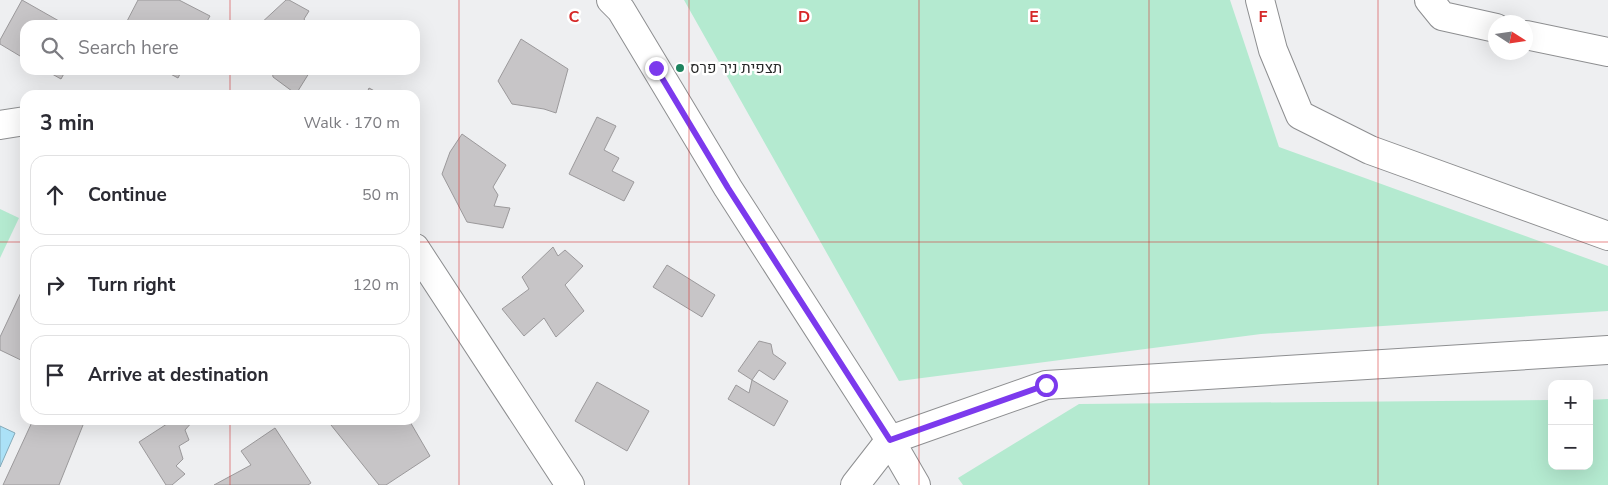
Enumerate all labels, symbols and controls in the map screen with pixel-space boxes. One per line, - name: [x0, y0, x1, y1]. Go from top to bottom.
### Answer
- text: C: [569, 6, 580, 28]
- text: D: [798, 6, 810, 28]
- text: E: [1029, 6, 1039, 28]
- text: F: [1259, 6, 1268, 28]
- north arrow: [1488, 15, 1533, 60]
- search box: [20, 20, 420, 75]
- icon: search: [38, 34, 66, 62]
- text: Search here: [78, 35, 179, 61]
- route end: [645, 57, 668, 80]
- place label: תצפית ניר פרס: [690, 58, 782, 78]
- marker: תצפית ניר פרס: [674, 62, 686, 74]
- text: 3 min: [40, 109, 94, 137]
- text: Walk · 170 m: [304, 112, 400, 134]
- icon: ahead: [41, 181, 69, 209]
- text: Continue: [88, 182, 167, 208]
- text: 50 m: [362, 184, 399, 206]
- icon: right: [41, 271, 69, 299]
- text: Turn right: [88, 272, 175, 298]
- text: 120 m: [352, 274, 399, 296]
- icon: arrive: [41, 361, 69, 389]
- text: Arrive at destination: [88, 362, 269, 388]
- route start: [1035, 374, 1058, 397]
- map controls: [1548, 380, 1593, 470]
- button: +: [1548, 380, 1593, 425]
- button: −: [1548, 425, 1593, 470]

